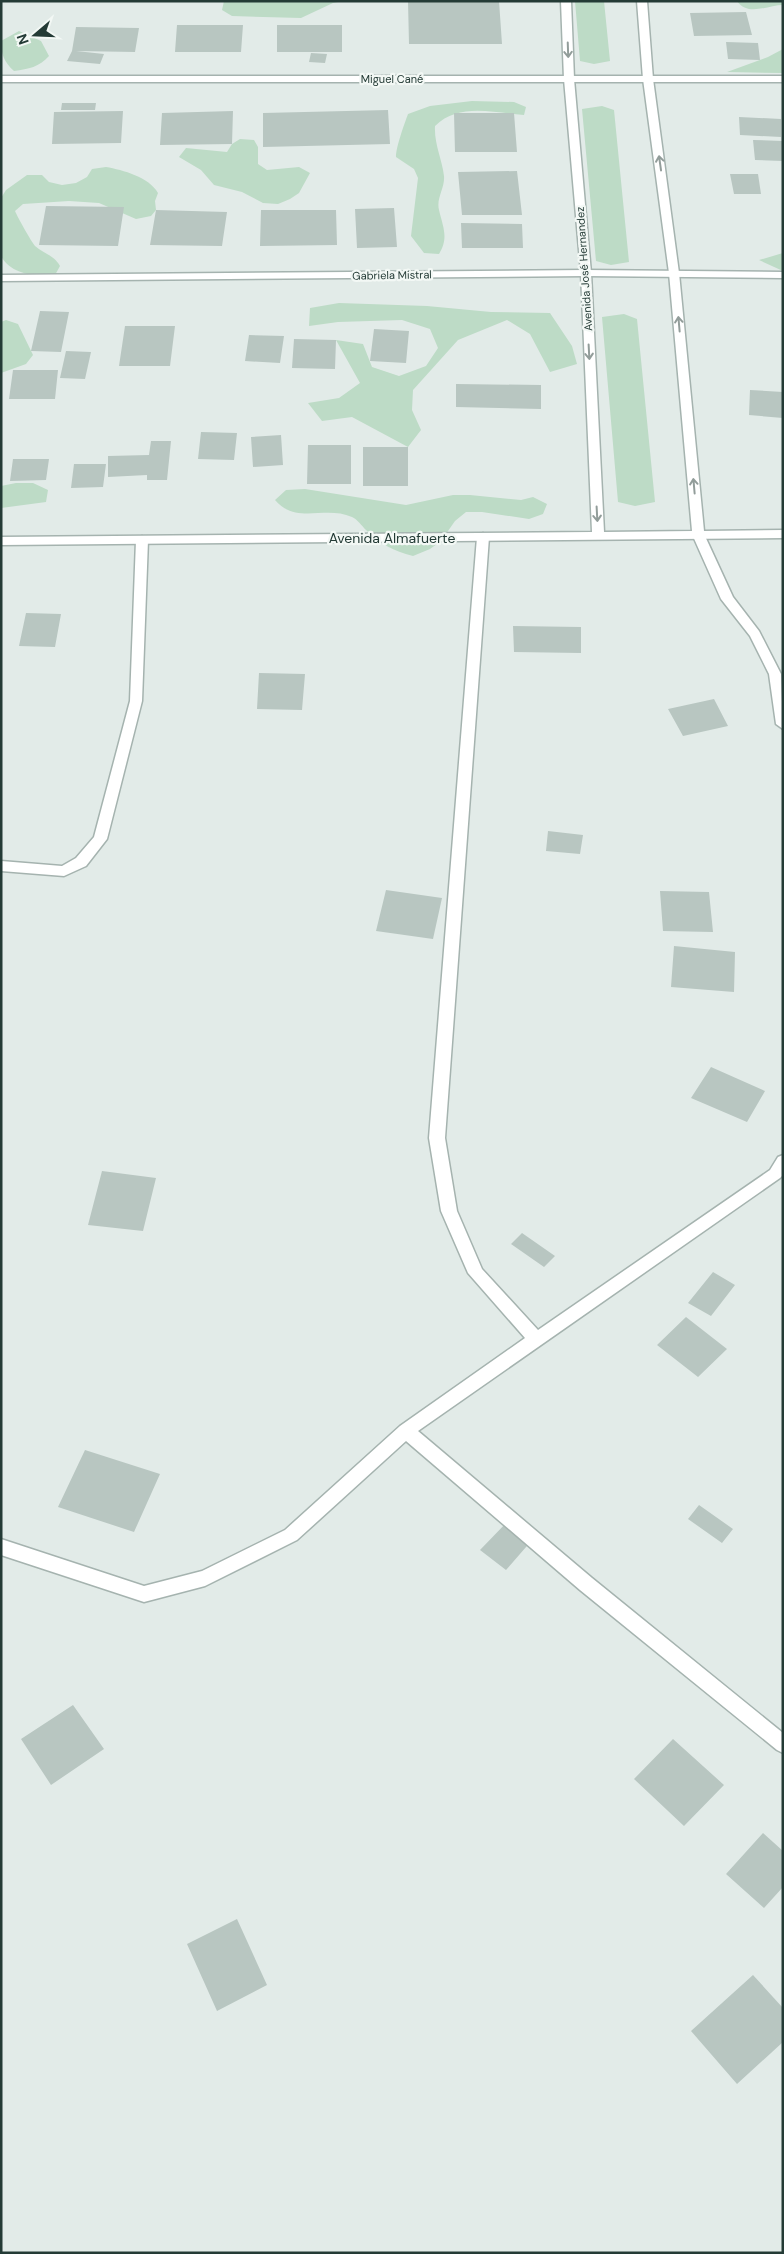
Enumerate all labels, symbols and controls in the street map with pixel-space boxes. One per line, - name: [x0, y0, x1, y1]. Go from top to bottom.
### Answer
- north arrow: [10, 10, 60, 60]
- text: N: [13, 31, 33, 47]
- one-way arrow: [563, 42, 572, 58]
- street label: Miguel Cané: [361, 72, 423, 86]
- one-way arrow: [654, 155, 664, 171]
- street label: Avenida José Hernandez: [573, 206, 595, 332]
- street label: Gabriela Mistral: [352, 267, 432, 283]
- one-way arrow: [674, 316, 684, 332]
- one-way arrow: [585, 343, 594, 359]
- one-way arrow: [689, 478, 699, 494]
- one-way arrow: [592, 506, 601, 522]
- street label: Avenida Almafuerte: [329, 529, 455, 547]

